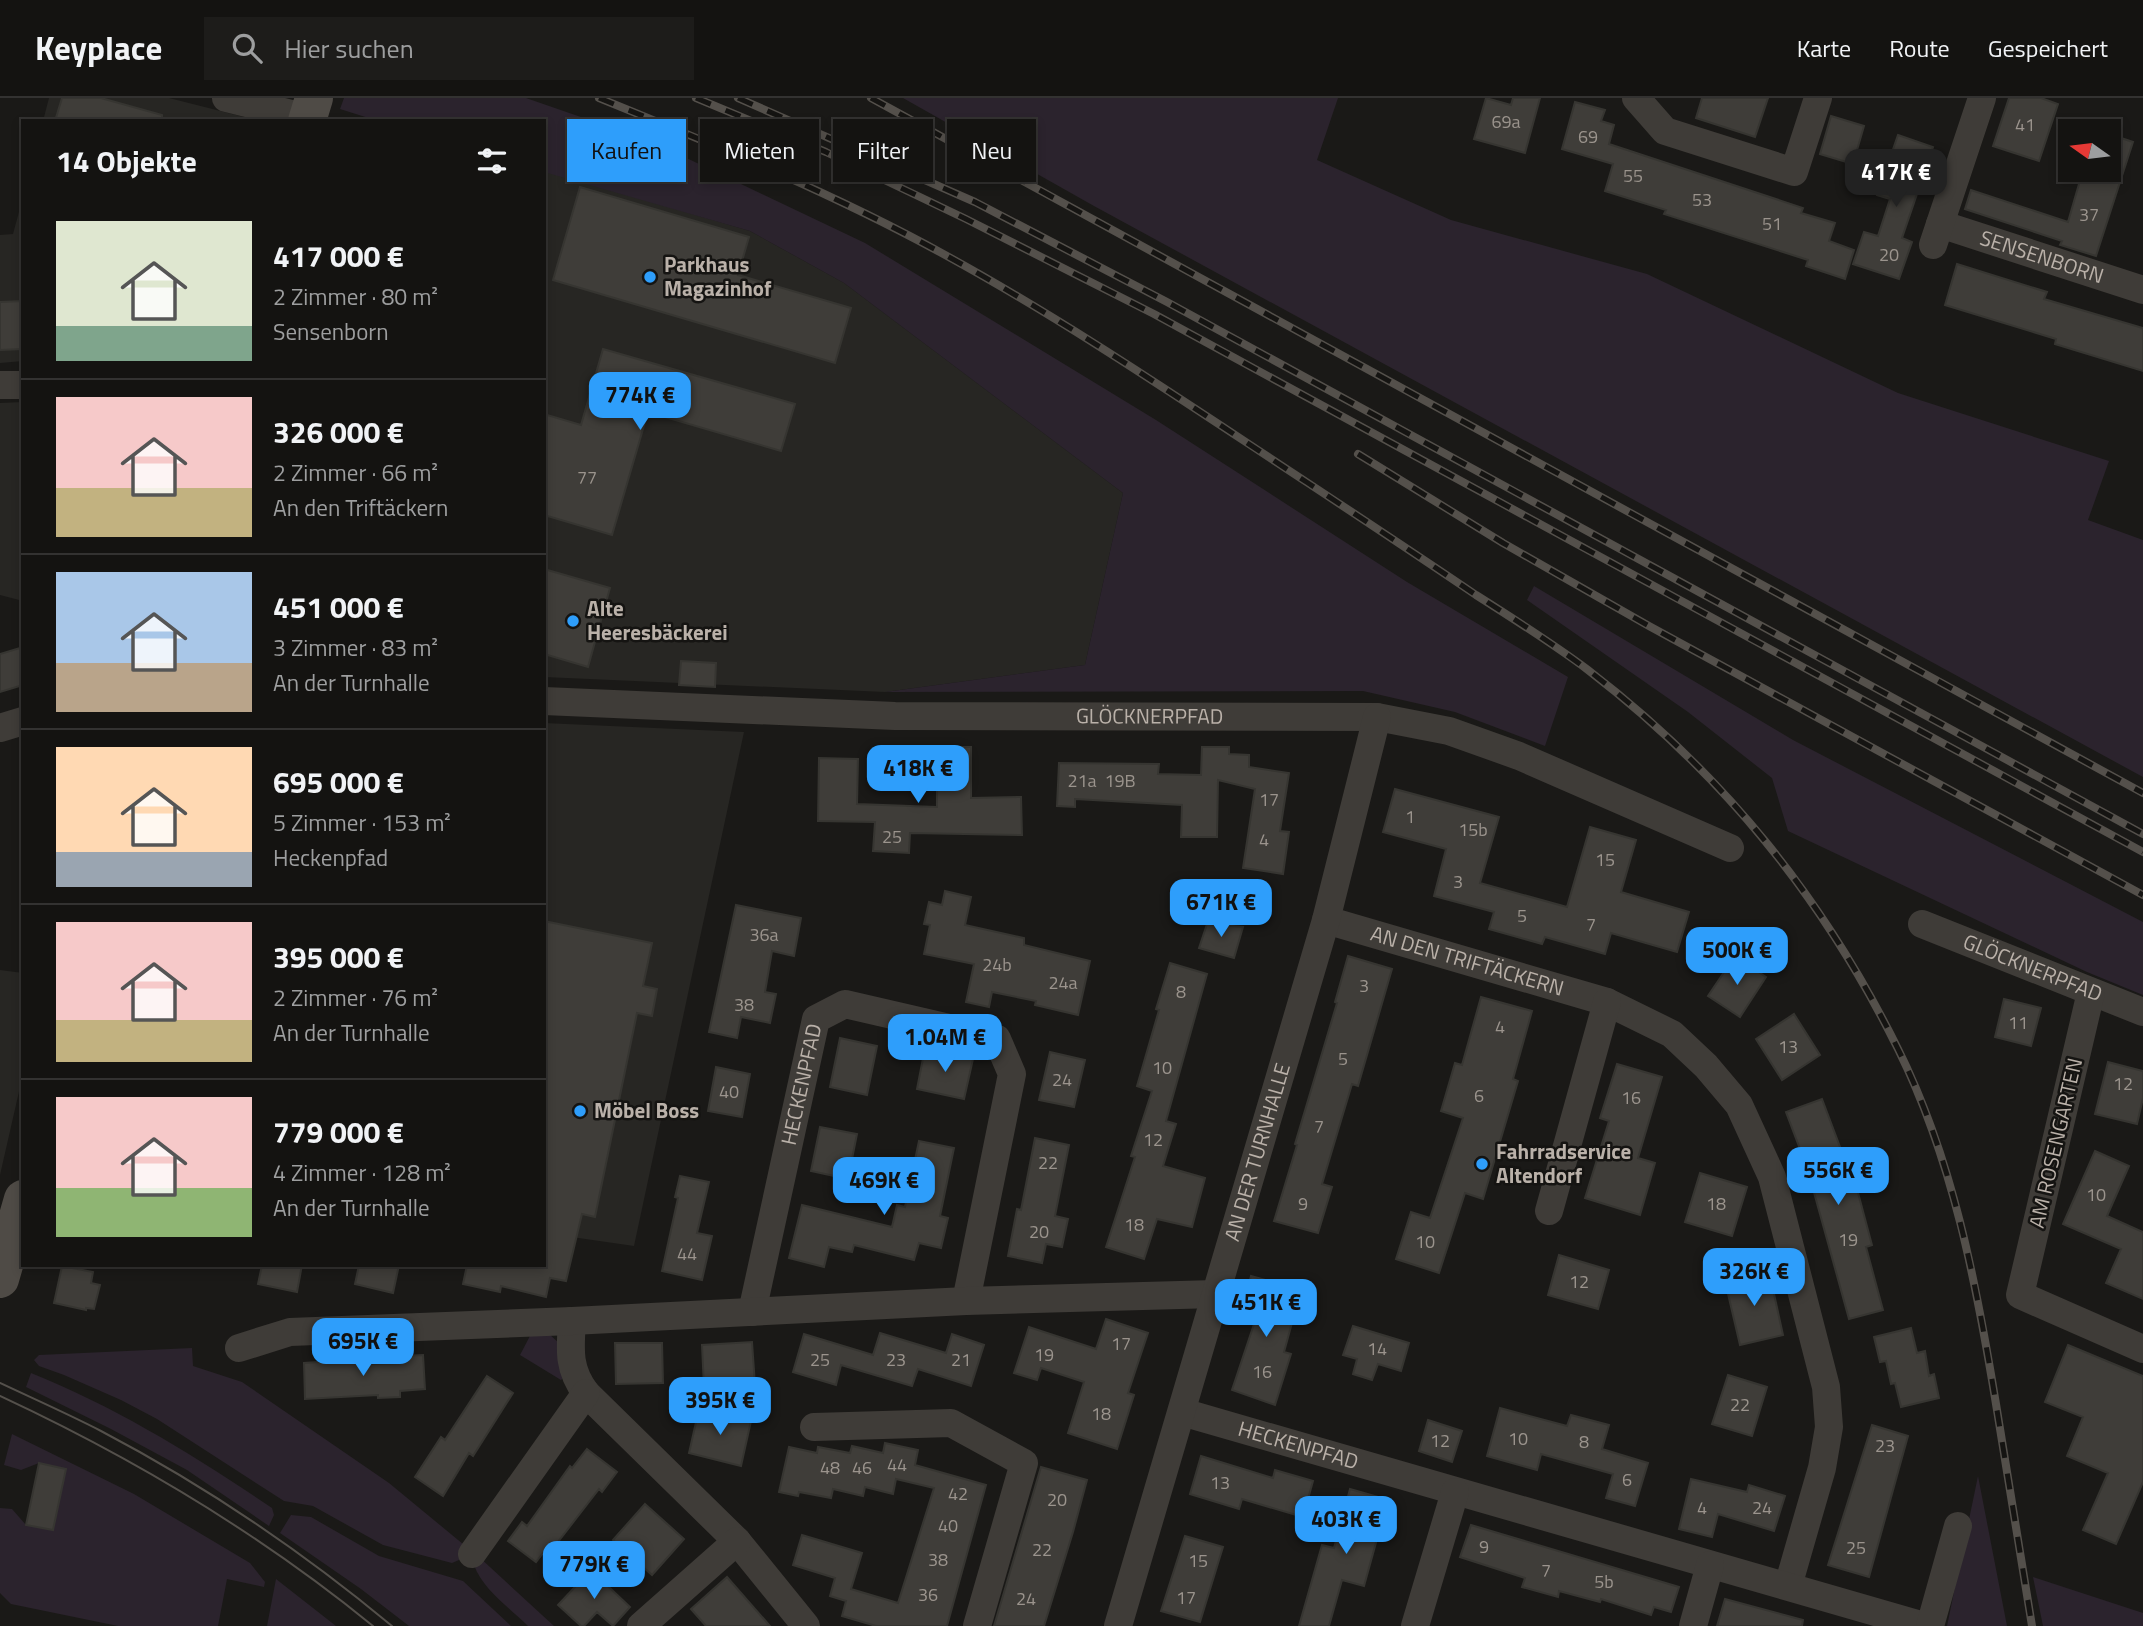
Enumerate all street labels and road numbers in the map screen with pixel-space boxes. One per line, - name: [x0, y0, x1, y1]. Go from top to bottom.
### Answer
- street label: SENSENBORN: [1976, 221, 2108, 291]
- street label: GLÖCKNERPFAD: [1076, 699, 1223, 732]
- street label: AN DEN TRIFTÄCKERN: [1367, 917, 1568, 1004]
- street label: GLÖCKNERPFAD: [1958, 925, 2107, 1009]
- street label: HECKENPFAD: [772, 1020, 830, 1148]
- street label: AM ROSENGARTEN: [2020, 1055, 2090, 1231]
- street label: AN DER TURNHALLE: [1215, 1059, 1298, 1245]
- street label: HECKENPFAD: [1235, 1412, 1362, 1477]

